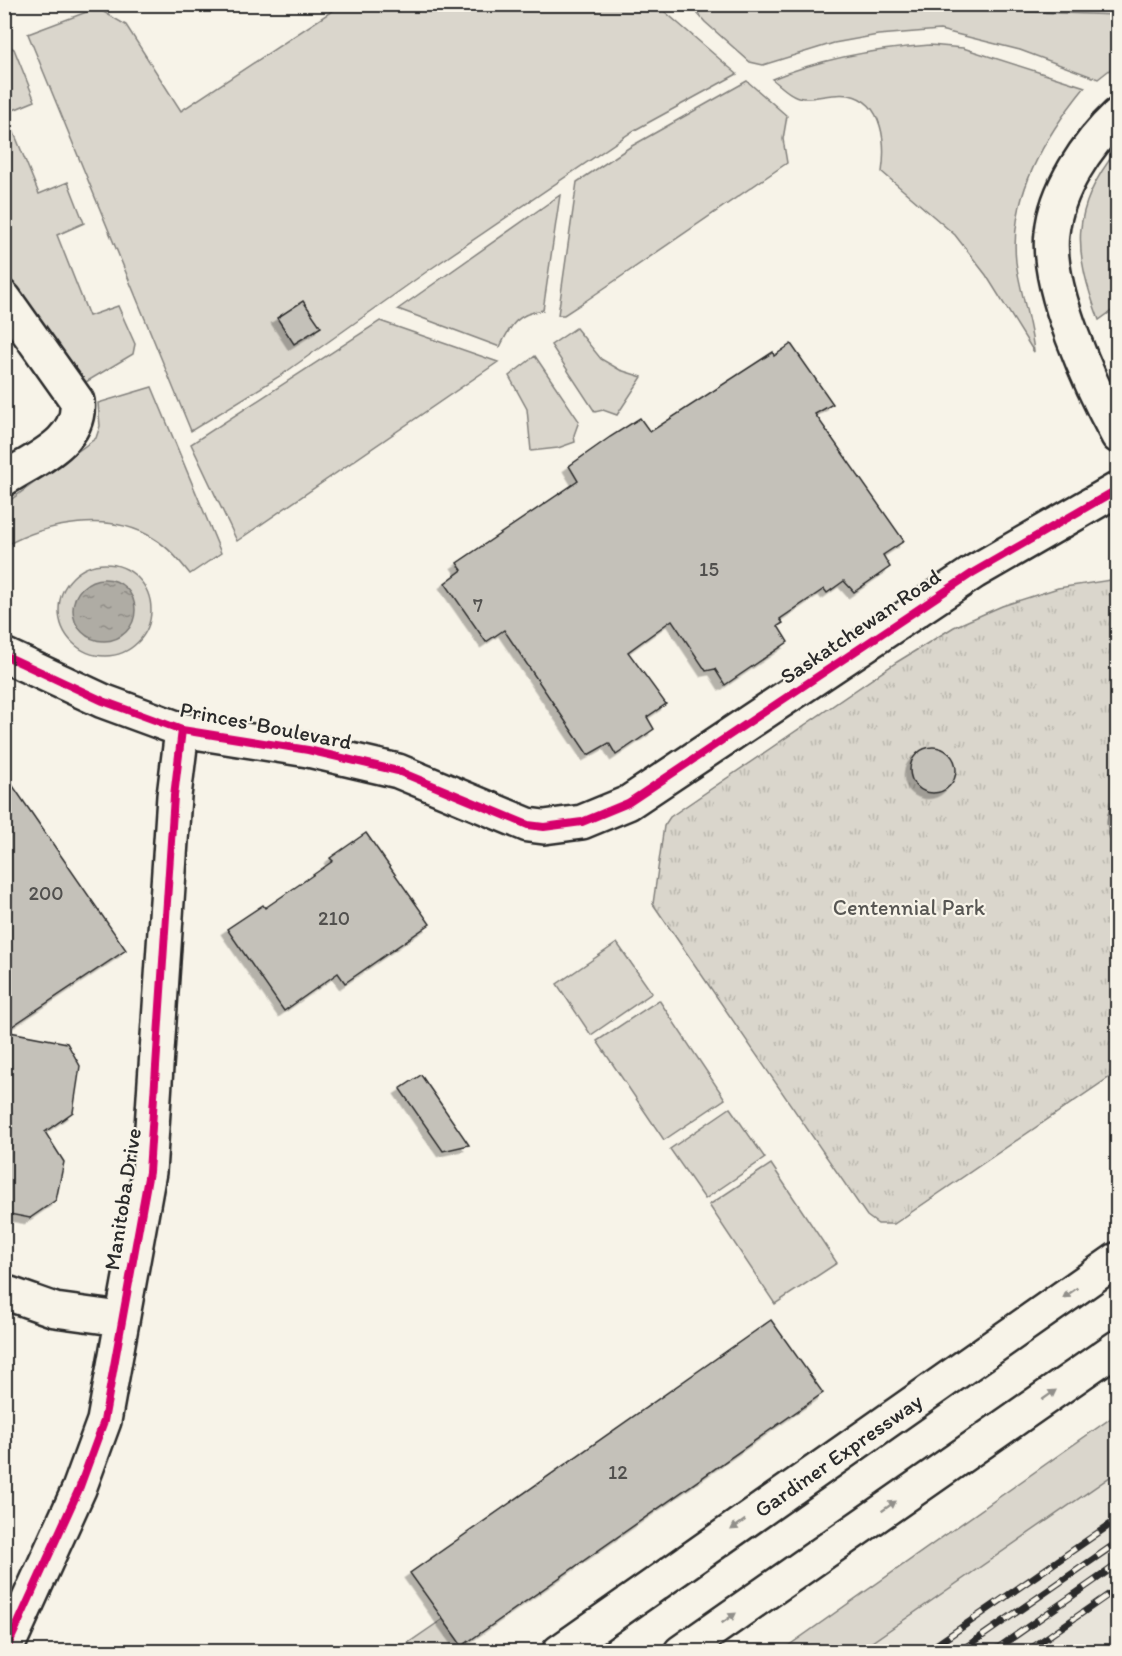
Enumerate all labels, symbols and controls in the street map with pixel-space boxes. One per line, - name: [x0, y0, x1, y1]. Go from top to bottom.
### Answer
- house number: 15: [699, 557, 719, 581]
- street label: Saskatchewan Road: [775, 563, 946, 690]
- house number: 7: [473, 593, 483, 617]
- street label: Princes' Boulevard: [178, 696, 354, 755]
- house number: 200: [28, 881, 64, 905]
- park label: Centennial Park: [833, 894, 986, 921]
- house number: 210: [318, 906, 350, 930]
- street label: Manitoba Drive: [98, 1126, 147, 1272]
- one-way arrow: [1062, 1287, 1078, 1299]
- street label: Gardiner Expressway: [749, 1387, 928, 1523]
- one-way arrow: [1041, 1389, 1057, 1401]
- house number: 12: [608, 1460, 628, 1484]
- one-way arrow: [881, 1500, 897, 1512]
- one-way arrow: [731, 1519, 747, 1531]
- one-way arrow: [721, 1612, 737, 1624]

